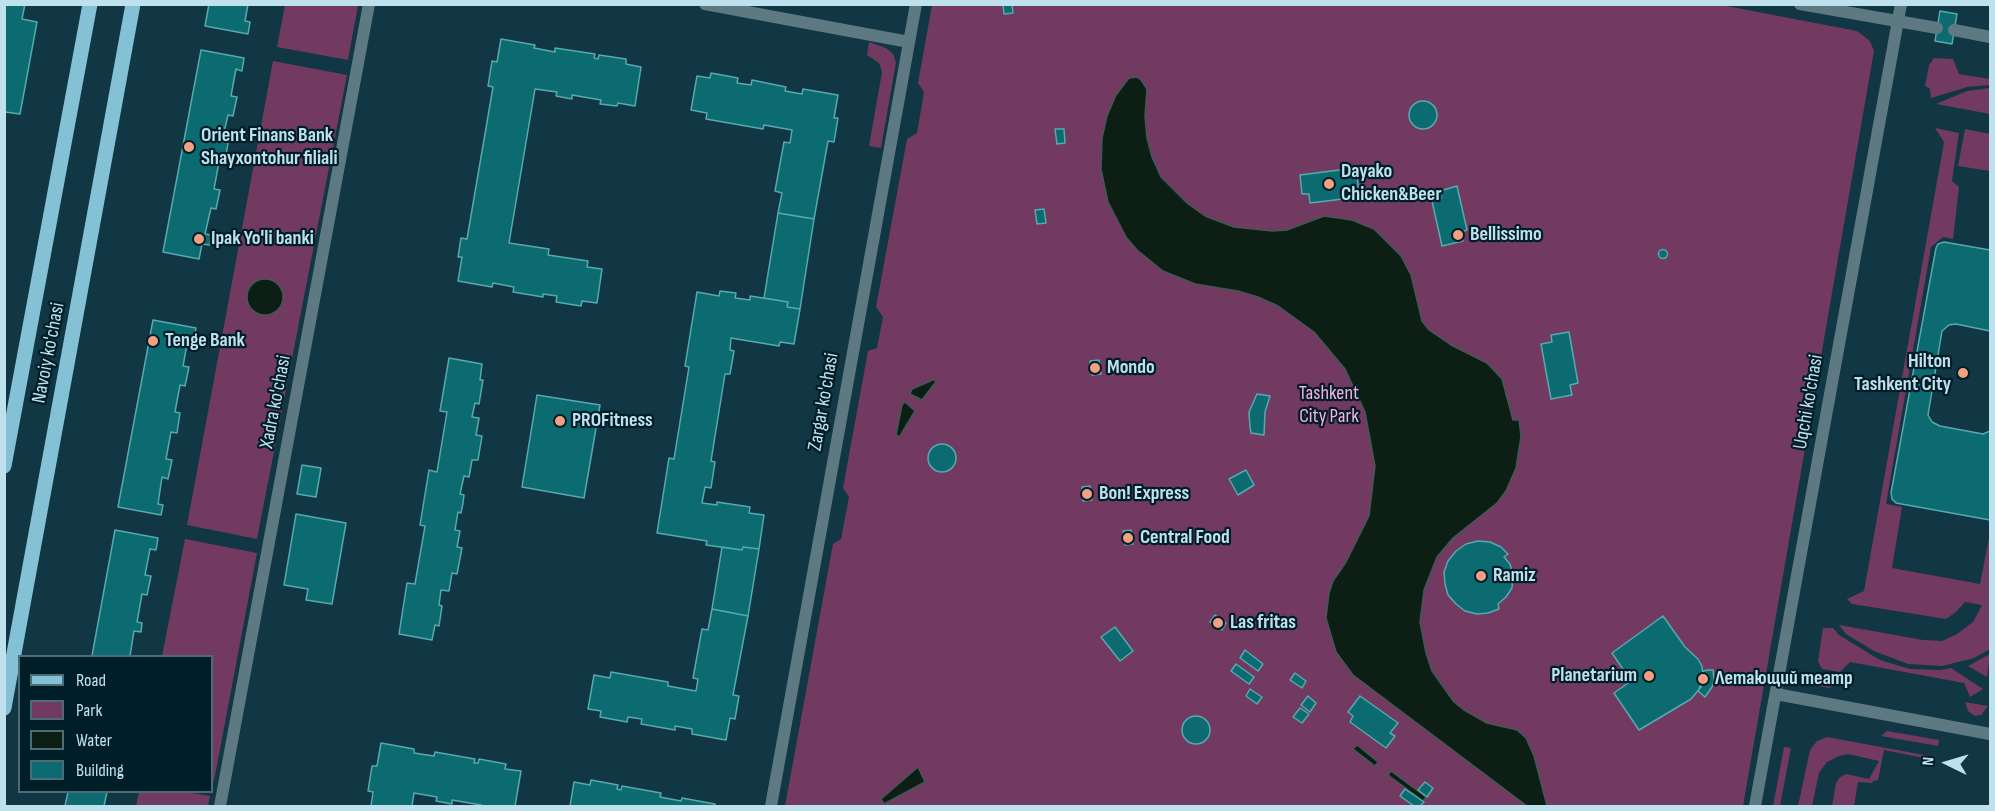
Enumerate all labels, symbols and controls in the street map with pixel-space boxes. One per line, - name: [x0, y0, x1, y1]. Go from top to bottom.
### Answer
- place label: Orient Finans Bank Shayxontohur filiali: [201, 124, 338, 171]
- marker: Orient Finans Bank Shayxontohur filiali: [182, 140, 196, 154]
- place label: Dayako Chicken&Beer: [1341, 160, 1442, 207]
- marker: Dayako Chicken&Beer: [1322, 177, 1336, 191]
- place label: Bellissimo: [1470, 223, 1542, 247]
- place label: Ipak Yo'li banki: [211, 227, 314, 251]
- marker: Bellissimo: [1451, 228, 1465, 242]
- marker: Ipak Yo'li banki: [192, 232, 206, 246]
- street label: Navoiy ko'chasi: [27, 301, 71, 405]
- place label: Tenge Bank: [165, 329, 245, 353]
- marker: Tenge Bank: [146, 334, 160, 348]
- place label: Hilton Tashkent City: [1854, 350, 1951, 397]
- street label: Zargar ko'chasi: [804, 351, 844, 453]
- street label: Xadra ko'chasi: [255, 353, 297, 451]
- street label: Uqchi ko'chasi: [1789, 353, 1829, 451]
- place label: Mondo: [1107, 356, 1155, 380]
- marker: Mondo: [1088, 361, 1102, 375]
- marker: Hilton Tashkent City: [1956, 366, 1970, 380]
- park label: Tashkent City Park: [1299, 382, 1359, 429]
- place label: PROFitness: [572, 409, 653, 433]
- marker: PROFitness: [553, 414, 567, 428]
- place label: Bon! Express: [1099, 482, 1189, 506]
- marker: Bon! Express: [1080, 487, 1094, 501]
- place label: Central Food: [1140, 526, 1230, 550]
- marker: Central Food: [1121, 531, 1135, 545]
- place label: Ramiz: [1493, 564, 1536, 588]
- marker: Ramiz: [1474, 569, 1488, 583]
- place label: Las fritas: [1230, 611, 1296, 635]
- marker: Las fritas: [1211, 616, 1225, 630]
- legend: [18, 655, 213, 793]
- place label: Planetarium: [1551, 664, 1637, 688]
- place label: Летающий театр: [1715, 667, 1853, 691]
- marker: Planetarium: [1642, 669, 1656, 683]
- text: Road: [76, 670, 106, 691]
- marker: Летающий театр: [1696, 672, 1710, 686]
- text: Park: [76, 700, 102, 721]
- text: Water: [76, 730, 112, 751]
- north arrow: [1917, 733, 1977, 793]
- text: N: [1919, 756, 1938, 766]
- text: Building: [76, 760, 124, 781]

